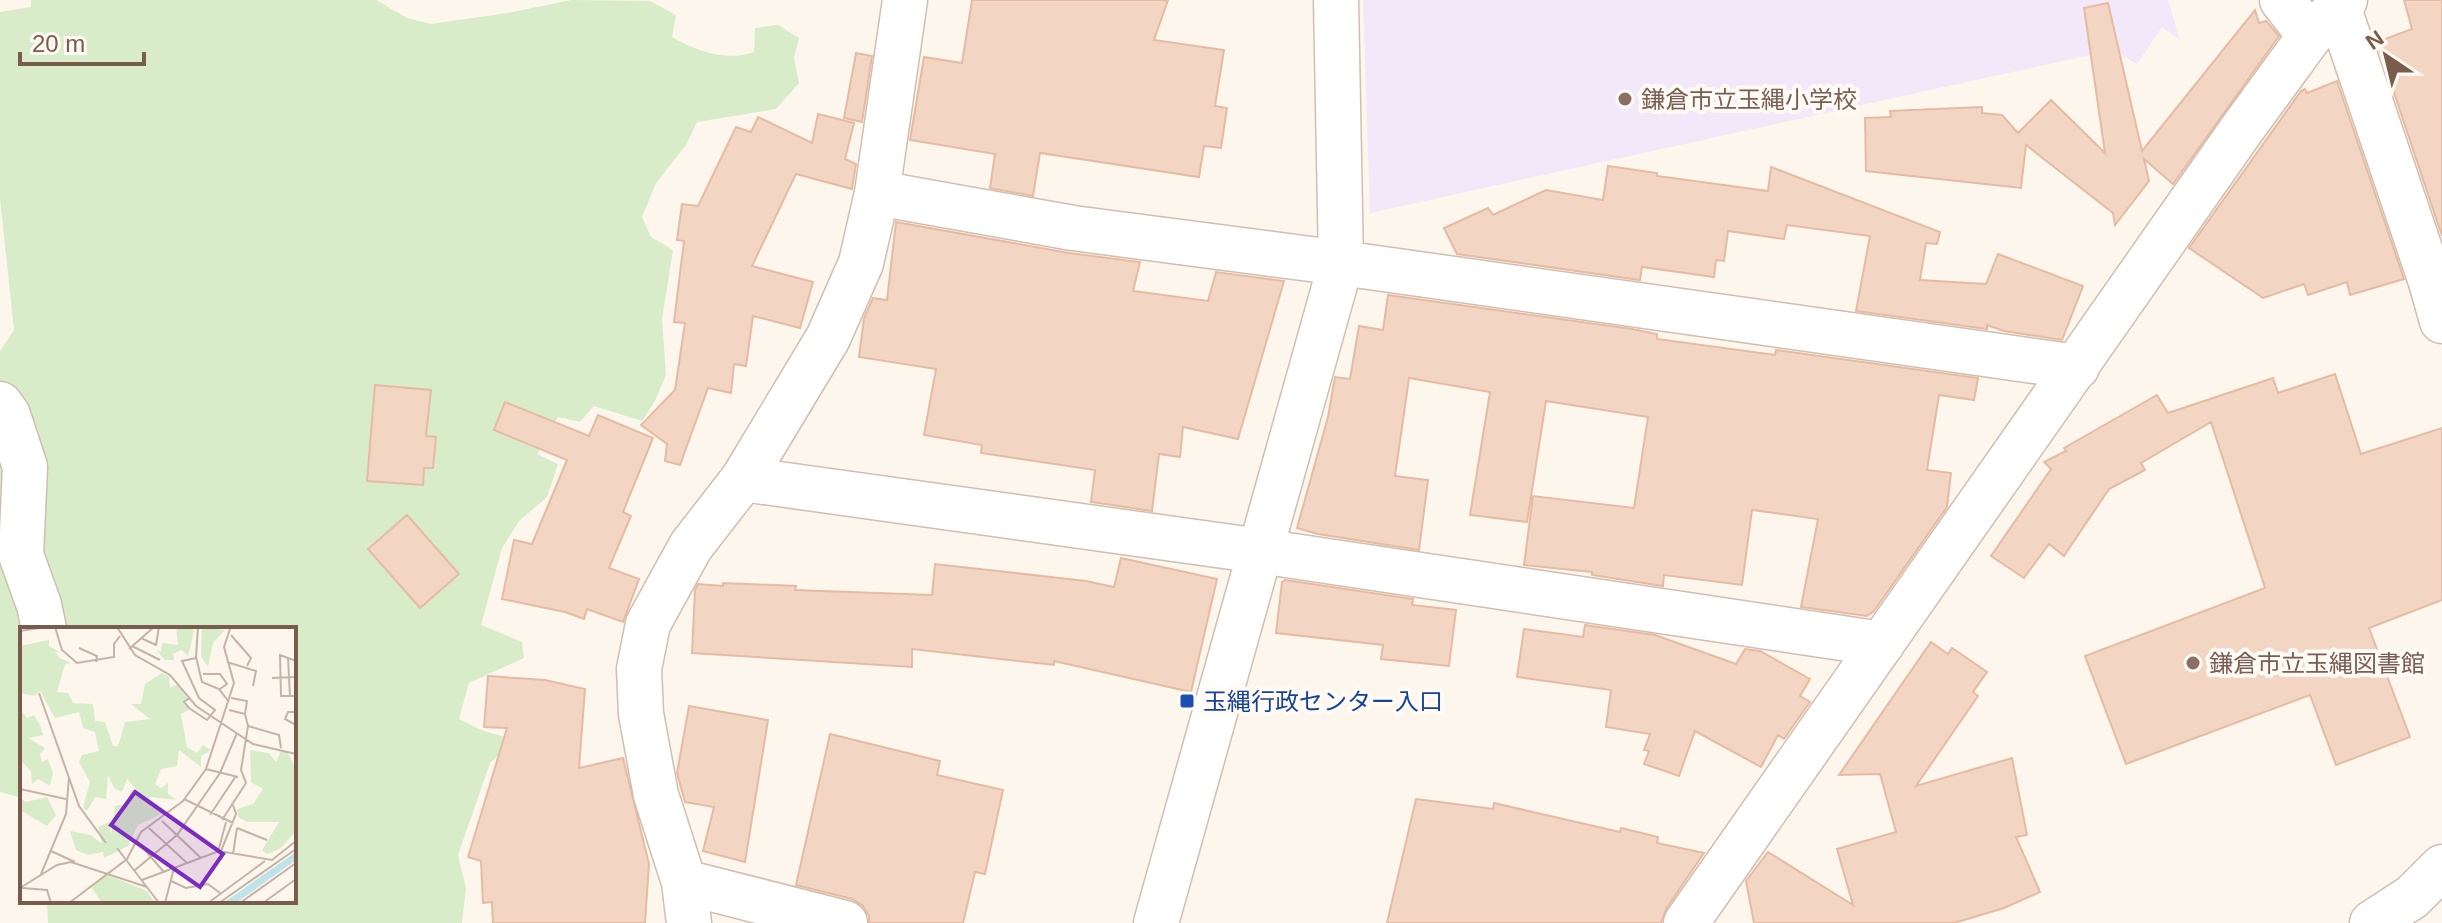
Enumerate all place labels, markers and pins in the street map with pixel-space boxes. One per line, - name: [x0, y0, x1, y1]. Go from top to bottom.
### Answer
- place label: 鎌倉市立玉縄小学校: [1641, 86, 1857, 113]
- marker: 鎌倉市立玉縄小学校: [1616, 90, 1634, 108]
- place label: 鎌倉市立玉縄図書館: [2209, 650, 2425, 677]
- marker: 鎌倉市立玉縄図書館: [2184, 654, 2202, 672]
- place label: 玉縄行政センター入口: [1203, 688, 1443, 715]
- marker: 玉縄行政センター入口: [1178, 692, 1196, 710]

